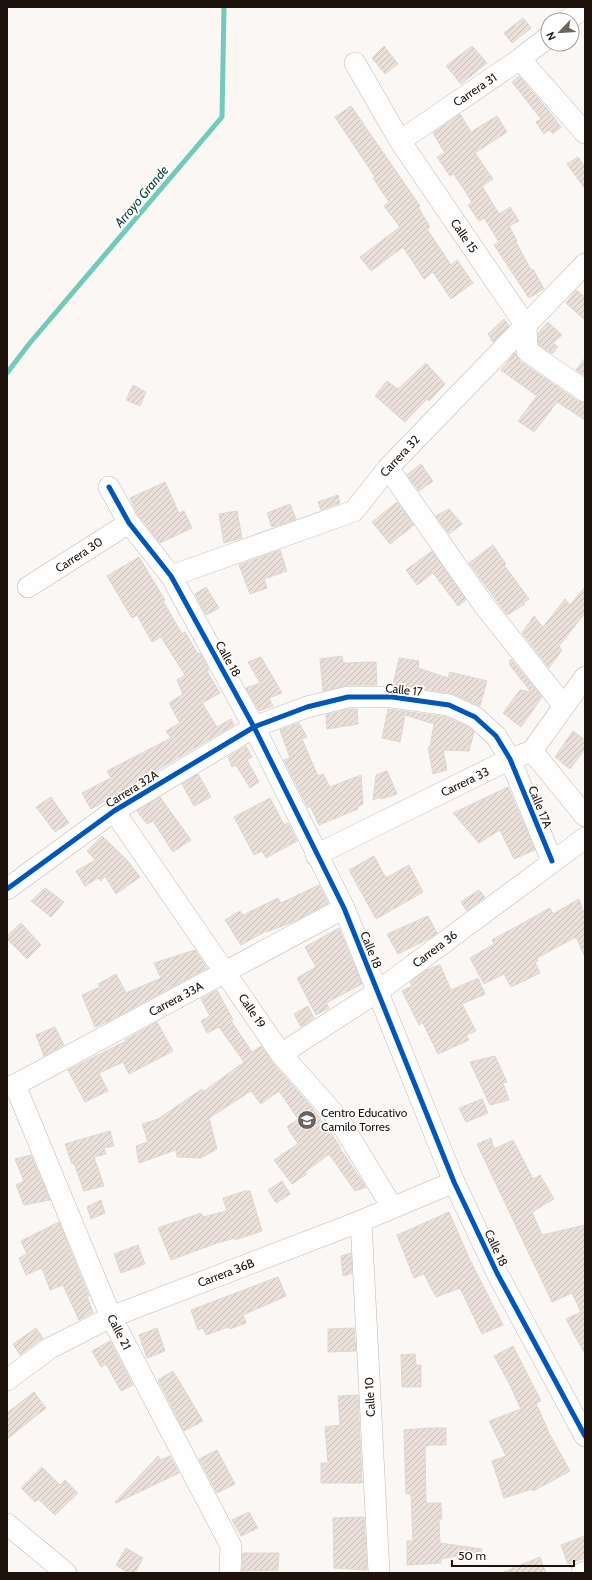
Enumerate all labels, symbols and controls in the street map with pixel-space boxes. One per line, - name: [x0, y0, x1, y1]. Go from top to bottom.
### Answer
- north arrow: [540, 12, 580, 52]
- text: N: [543, 30, 559, 43]
- street label: Carrera 31: [450, 70, 499, 110]
- water label: Arroyo Grande: [110, 162, 171, 231]
- street label: Calle 15: [448, 216, 481, 256]
- street label: Carrera 32: [377, 432, 423, 480]
- street label: Carrera 30: [52, 534, 105, 576]
- street label: Calle 18: [212, 638, 244, 679]
- street label: Calle 17: [385, 680, 424, 699]
- street label: Carrera 33: [438, 763, 491, 800]
- street label: Carrera 32A: [103, 766, 161, 811]
- street label: Calle 17A: [525, 783, 556, 831]
- street label: Carrera 36: [409, 927, 460, 970]
- street label: Calle 18: [357, 929, 386, 971]
- street label: Carrera 33A: [146, 978, 206, 1019]
- street label: Calle 19: [235, 991, 269, 1031]
- place label: Centro Educativo Camilo Torres: [321, 1105, 408, 1134]
- school or university icon: Centro Educativo Camilo Torres: [296, 1109, 318, 1131]
- street label: Calle 18: [481, 1227, 511, 1269]
- street label: Carrera 36B: [195, 1255, 256, 1290]
- street label: Calle 21: [104, 1312, 135, 1352]
- street label: Calle 10: [361, 1377, 378, 1417]
- scale bar: [452, 1542, 574, 1568]
- text: 50 m: [458, 1548, 486, 1563]

